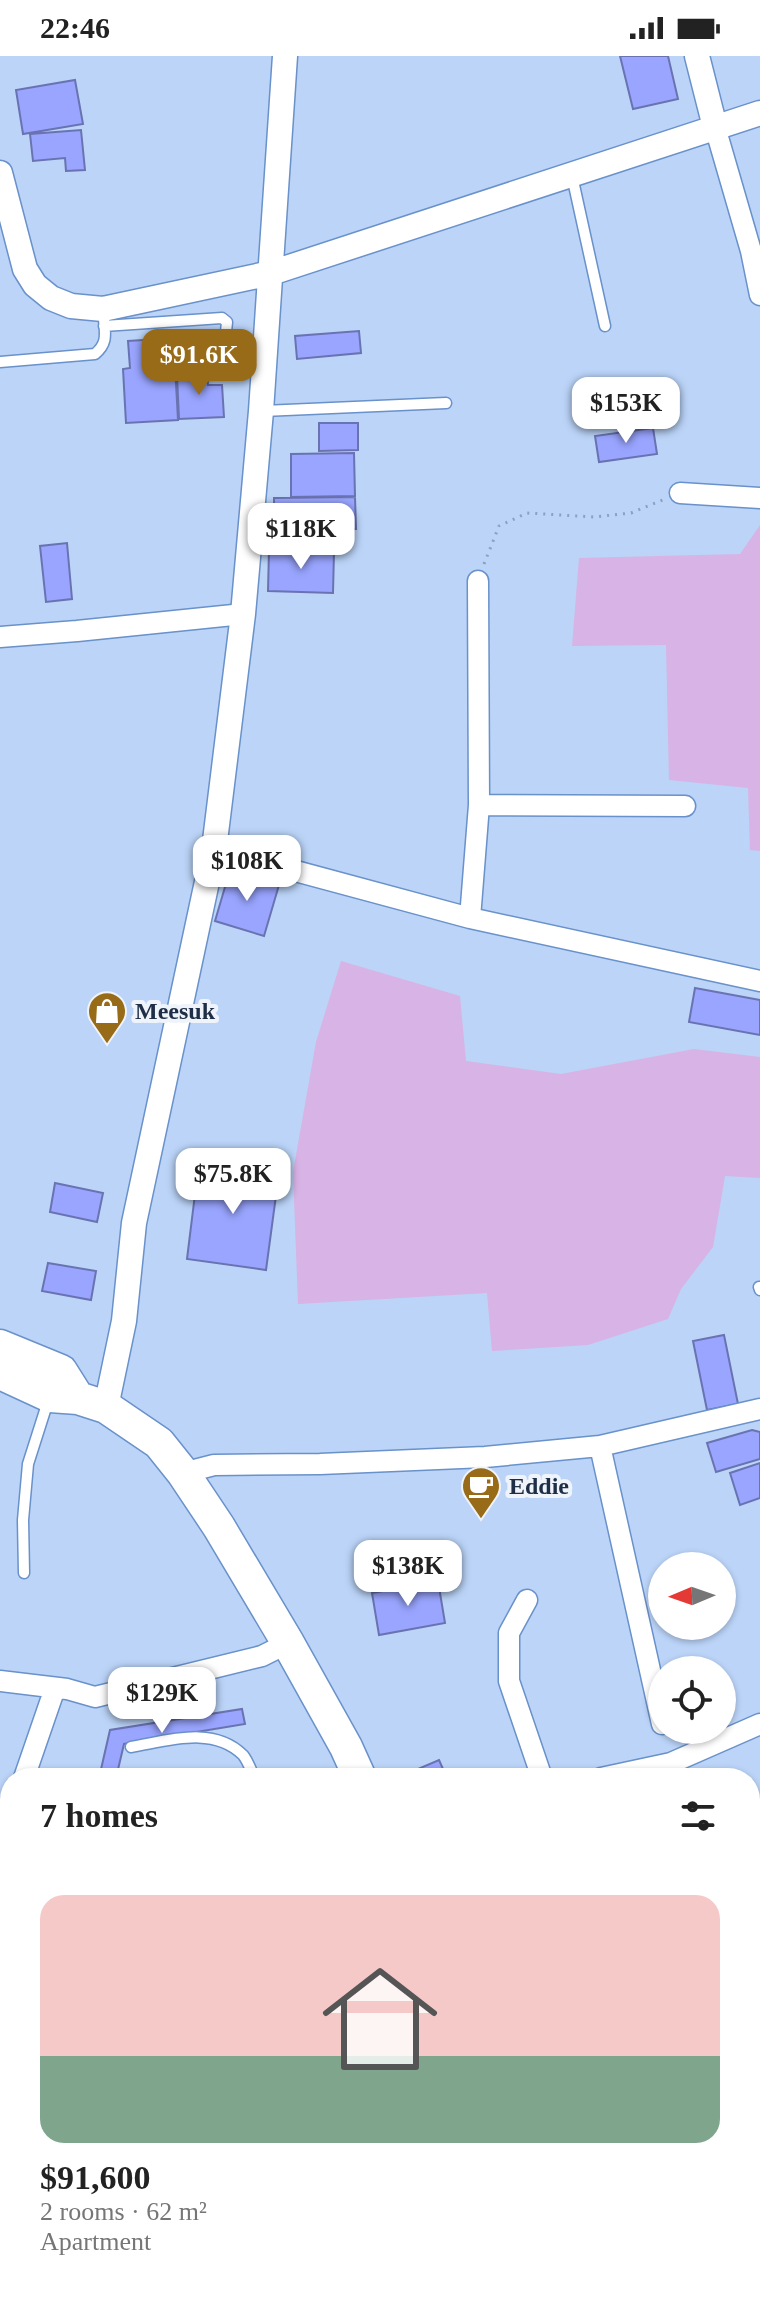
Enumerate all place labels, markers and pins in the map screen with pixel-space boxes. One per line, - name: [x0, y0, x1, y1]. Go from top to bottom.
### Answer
- pin: $91.6K: [134, 329, 264, 397]
- pin: $153K: [570, 377, 682, 445]
- pin: $118K: [245, 503, 357, 571]
- pin: $108K: [191, 835, 303, 903]
- shop icon: Meesuk: [86, 990, 128, 1045]
- place label: Meesuk: [135, 998, 216, 1024]
- pin: $75.8K: [168, 1148, 298, 1216]
- cafe icon: Eddie: [460, 1465, 502, 1520]
- place label: Eddie: [509, 1473, 569, 1499]
- pin: $138K: [352, 1540, 464, 1608]
- pin: $129K: [106, 1667, 218, 1735]

